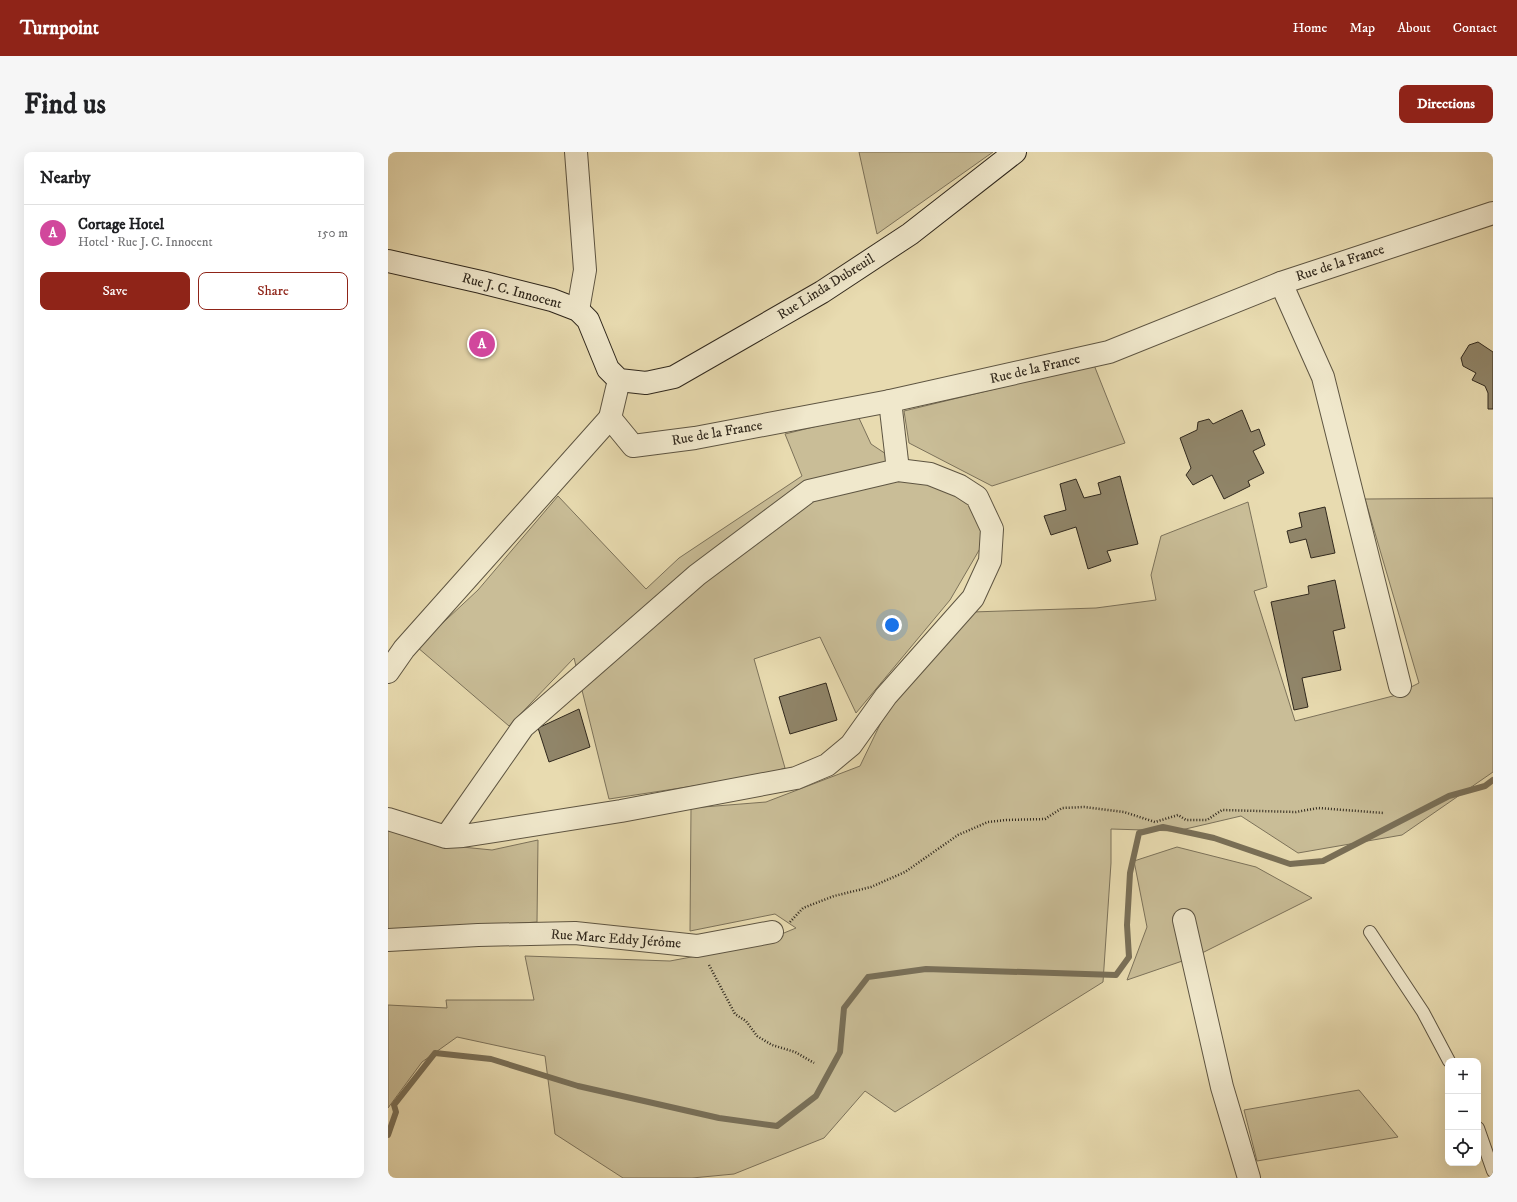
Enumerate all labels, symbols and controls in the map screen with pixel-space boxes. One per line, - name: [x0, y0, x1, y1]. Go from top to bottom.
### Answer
- text: Turnpoint: [20, 17, 99, 40]
- text: Home: [1293, 19, 1327, 37]
- text: Map: [1349, 19, 1375, 37]
- text: About: [1397, 19, 1431, 37]
- text: Contact: [1453, 19, 1497, 37]
- button: Directions: [1399, 85, 1493, 123]
- text: Find us: [24, 87, 106, 122]
- text: Nearby: [40, 167, 90, 189]
- text: Cortage Hotel: [78, 215, 164, 234]
- text: A: [49, 225, 57, 241]
- text: 150 m: [317, 225, 348, 241]
- text: Hotel · Rue J. C. Innocent: [78, 234, 213, 250]
- street label: Rue de la France: [1293, 240, 1387, 286]
- street label: Rue Linda Dubreuil: [774, 250, 879, 324]
- street label: Rue J. C. Innocent: [460, 269, 564, 313]
- button: Save: [40, 272, 190, 310]
- button: Share: [198, 272, 348, 310]
- pin: A: [469, 329, 495, 359]
- street label: Rue de la France: [988, 350, 1082, 388]
- street label: Rue de la France: [670, 416, 764, 450]
- your location: [882, 615, 902, 635]
- street label: Rue Marc Eddy Jérôme: [550, 925, 682, 953]
- map controls: [1445, 1058, 1481, 1166]
- button: +: [1445, 1058, 1481, 1094]
- button: −: [1445, 1094, 1481, 1130]
- button: locate: [1445, 1130, 1481, 1166]

